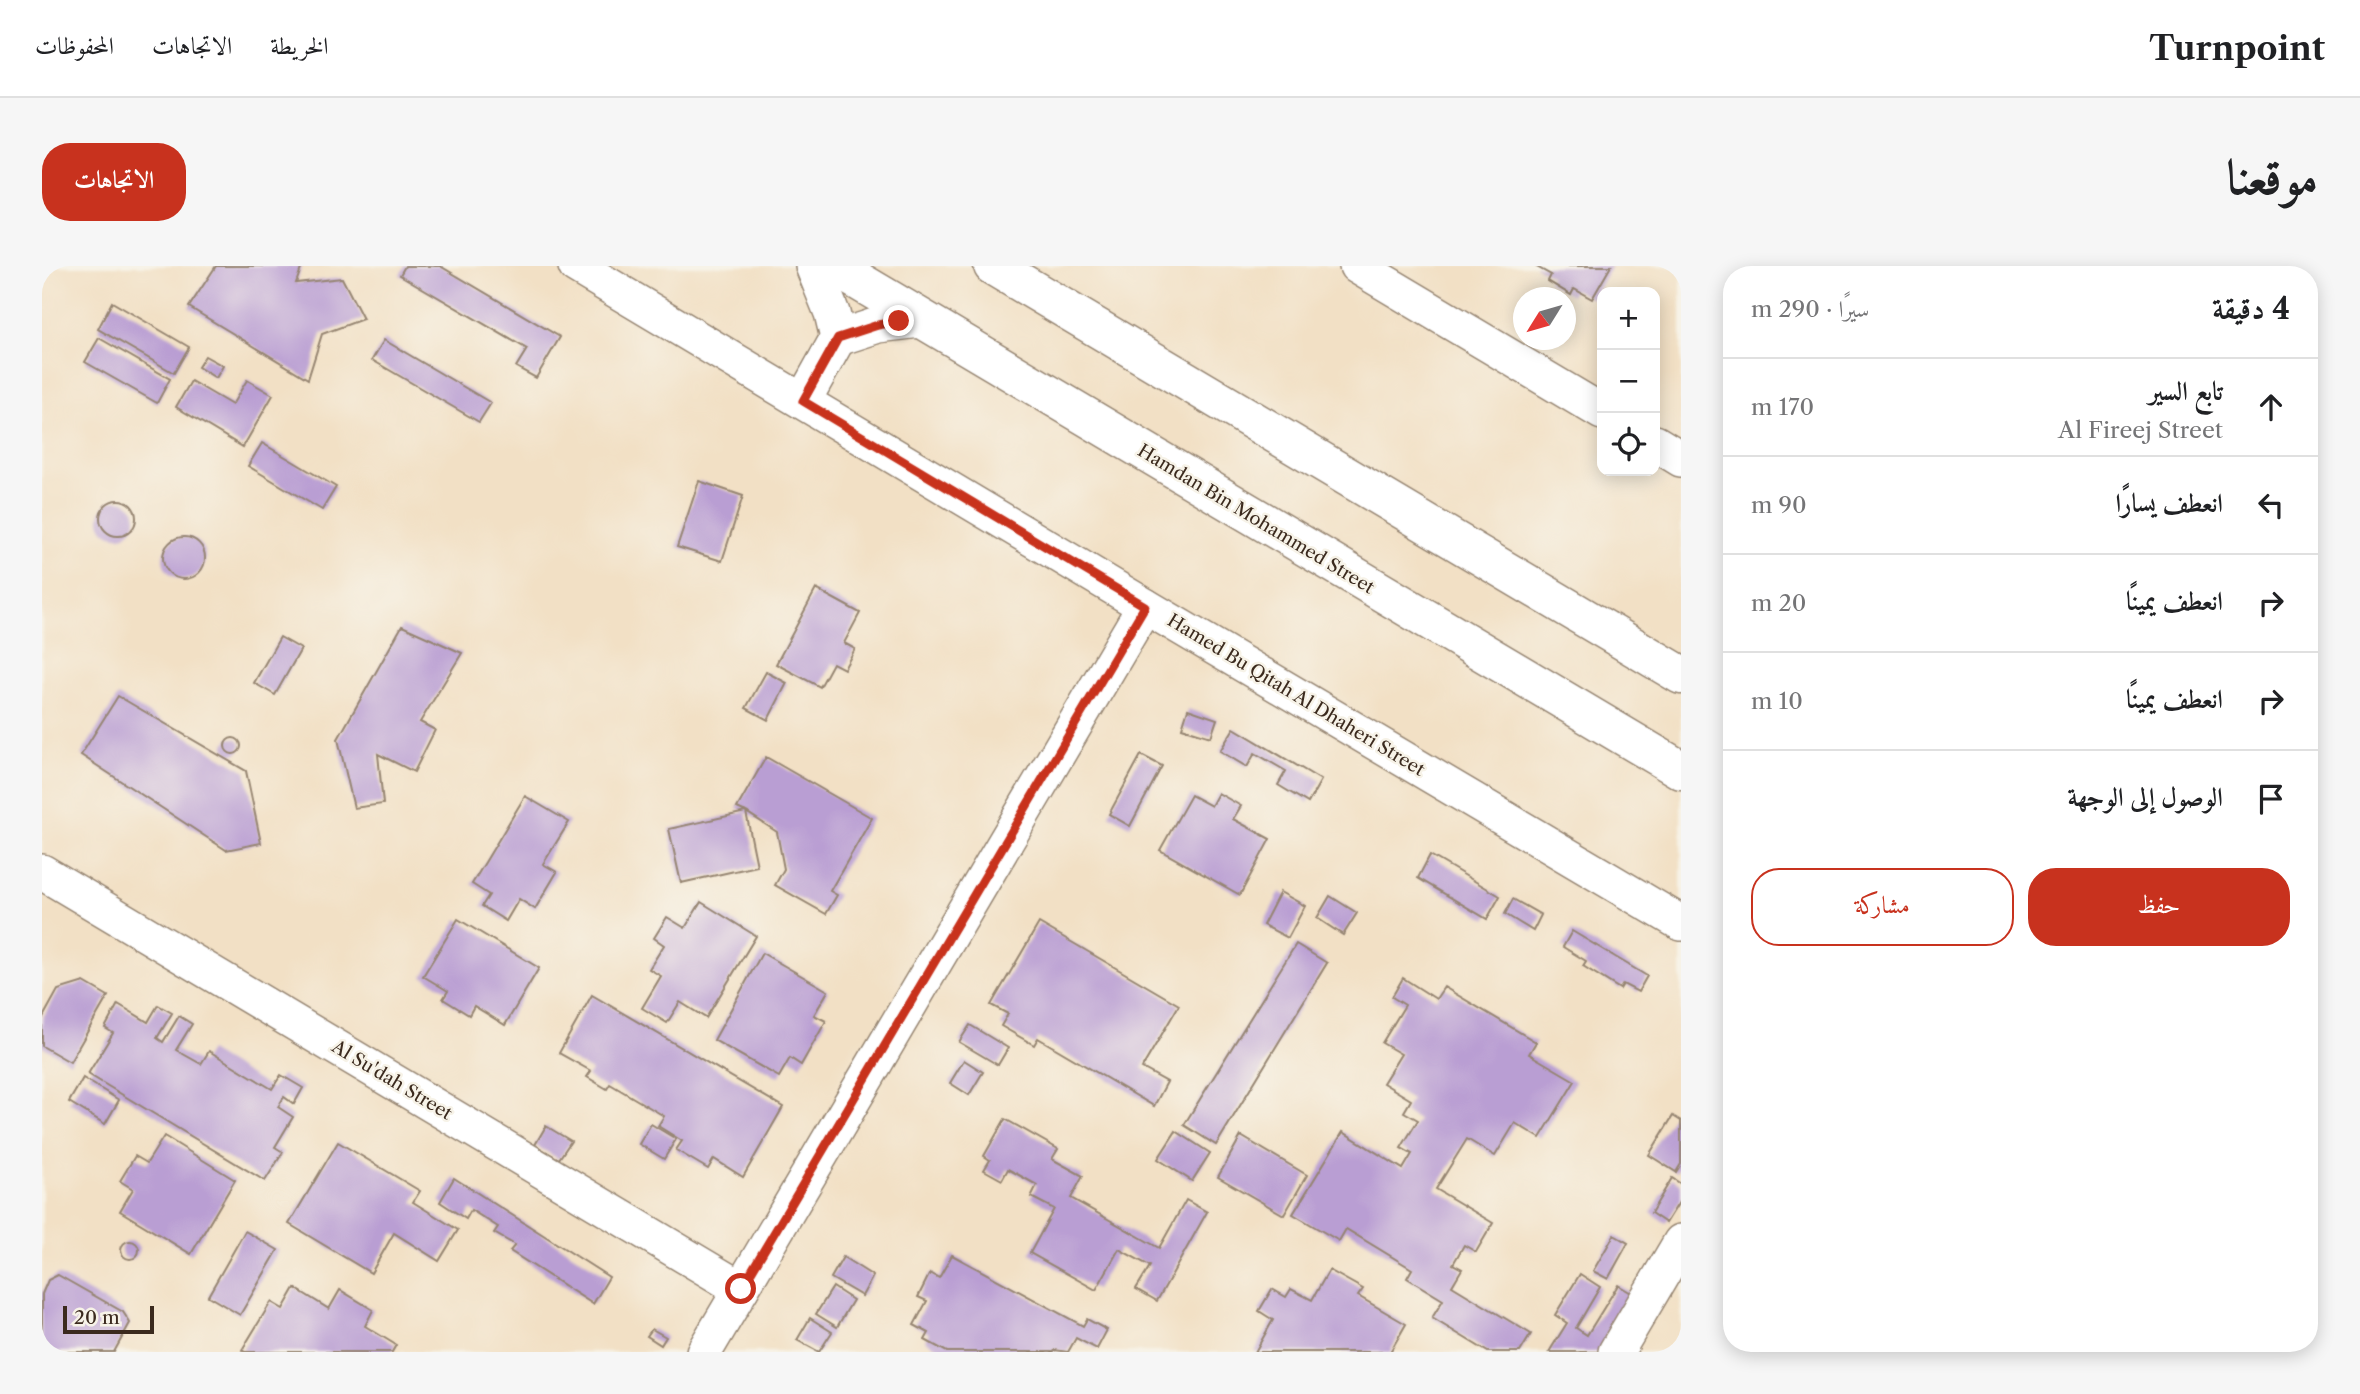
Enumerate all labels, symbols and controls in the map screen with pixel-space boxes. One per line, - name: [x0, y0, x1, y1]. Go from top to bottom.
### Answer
- text: Turnpoint: [2149, 28, 2325, 69]
- text: المحفوظات: [35, 31, 114, 60]
- text: الاتجاهات: [152, 31, 232, 60]
- text: الخريطة: [270, 31, 329, 60]
- button: الاتجاهات: [42, 143, 186, 221]
- text: موقعنا: [2226, 146, 2318, 207]
- north arrow: [1513, 287, 1576, 350]
- map controls: [1597, 287, 1660, 476]
- button: +: [1597, 287, 1660, 350]
- text: 4 دقيقة: [2212, 290, 2290, 327]
- text: سيرًا · 290 m: [1751, 295, 1869, 323]
- route end: [883, 305, 914, 336]
- button: −: [1597, 350, 1660, 413]
- text: تابع السير: [2149, 375, 2223, 407]
- icon: ahead: [2252, 388, 2290, 426]
- text: 170 m: [1751, 393, 1814, 421]
- button: locate: [1597, 413, 1660, 476]
- text: Al Fireej Street: [2058, 416, 2223, 444]
- street label: Hamdan Bin Mohammed Street: [1134, 440, 1379, 599]
- icon: left: [2252, 486, 2290, 524]
- text: انعطف يسارًا: [2115, 487, 2223, 519]
- text: 90 m: [1751, 491, 1807, 519]
- icon: right: [2252, 584, 2290, 622]
- text: انعطف يمينًا: [2126, 585, 2223, 617]
- text: 20 m: [1751, 589, 1806, 617]
- street label: Hamed Bu Qitah Al Dhaheri Street: [1163, 609, 1429, 781]
- icon: right: [2252, 682, 2290, 720]
- text: انعطف يمينًا: [2126, 683, 2223, 715]
- text: 10 m: [1751, 687, 1803, 715]
- icon: arrive: [2252, 780, 2290, 818]
- text: الوصول إلى الوجهة: [2068, 781, 2223, 813]
- button: مشاركة: [1751, 868, 2014, 946]
- button: حفظ: [2028, 868, 2290, 946]
- street label: Al Su'dah Street: [327, 1035, 457, 1125]
- route start: [725, 1273, 756, 1304]
- scale bar: [63, 1303, 154, 1335]
- text: 20 m: [74, 1306, 120, 1329]

